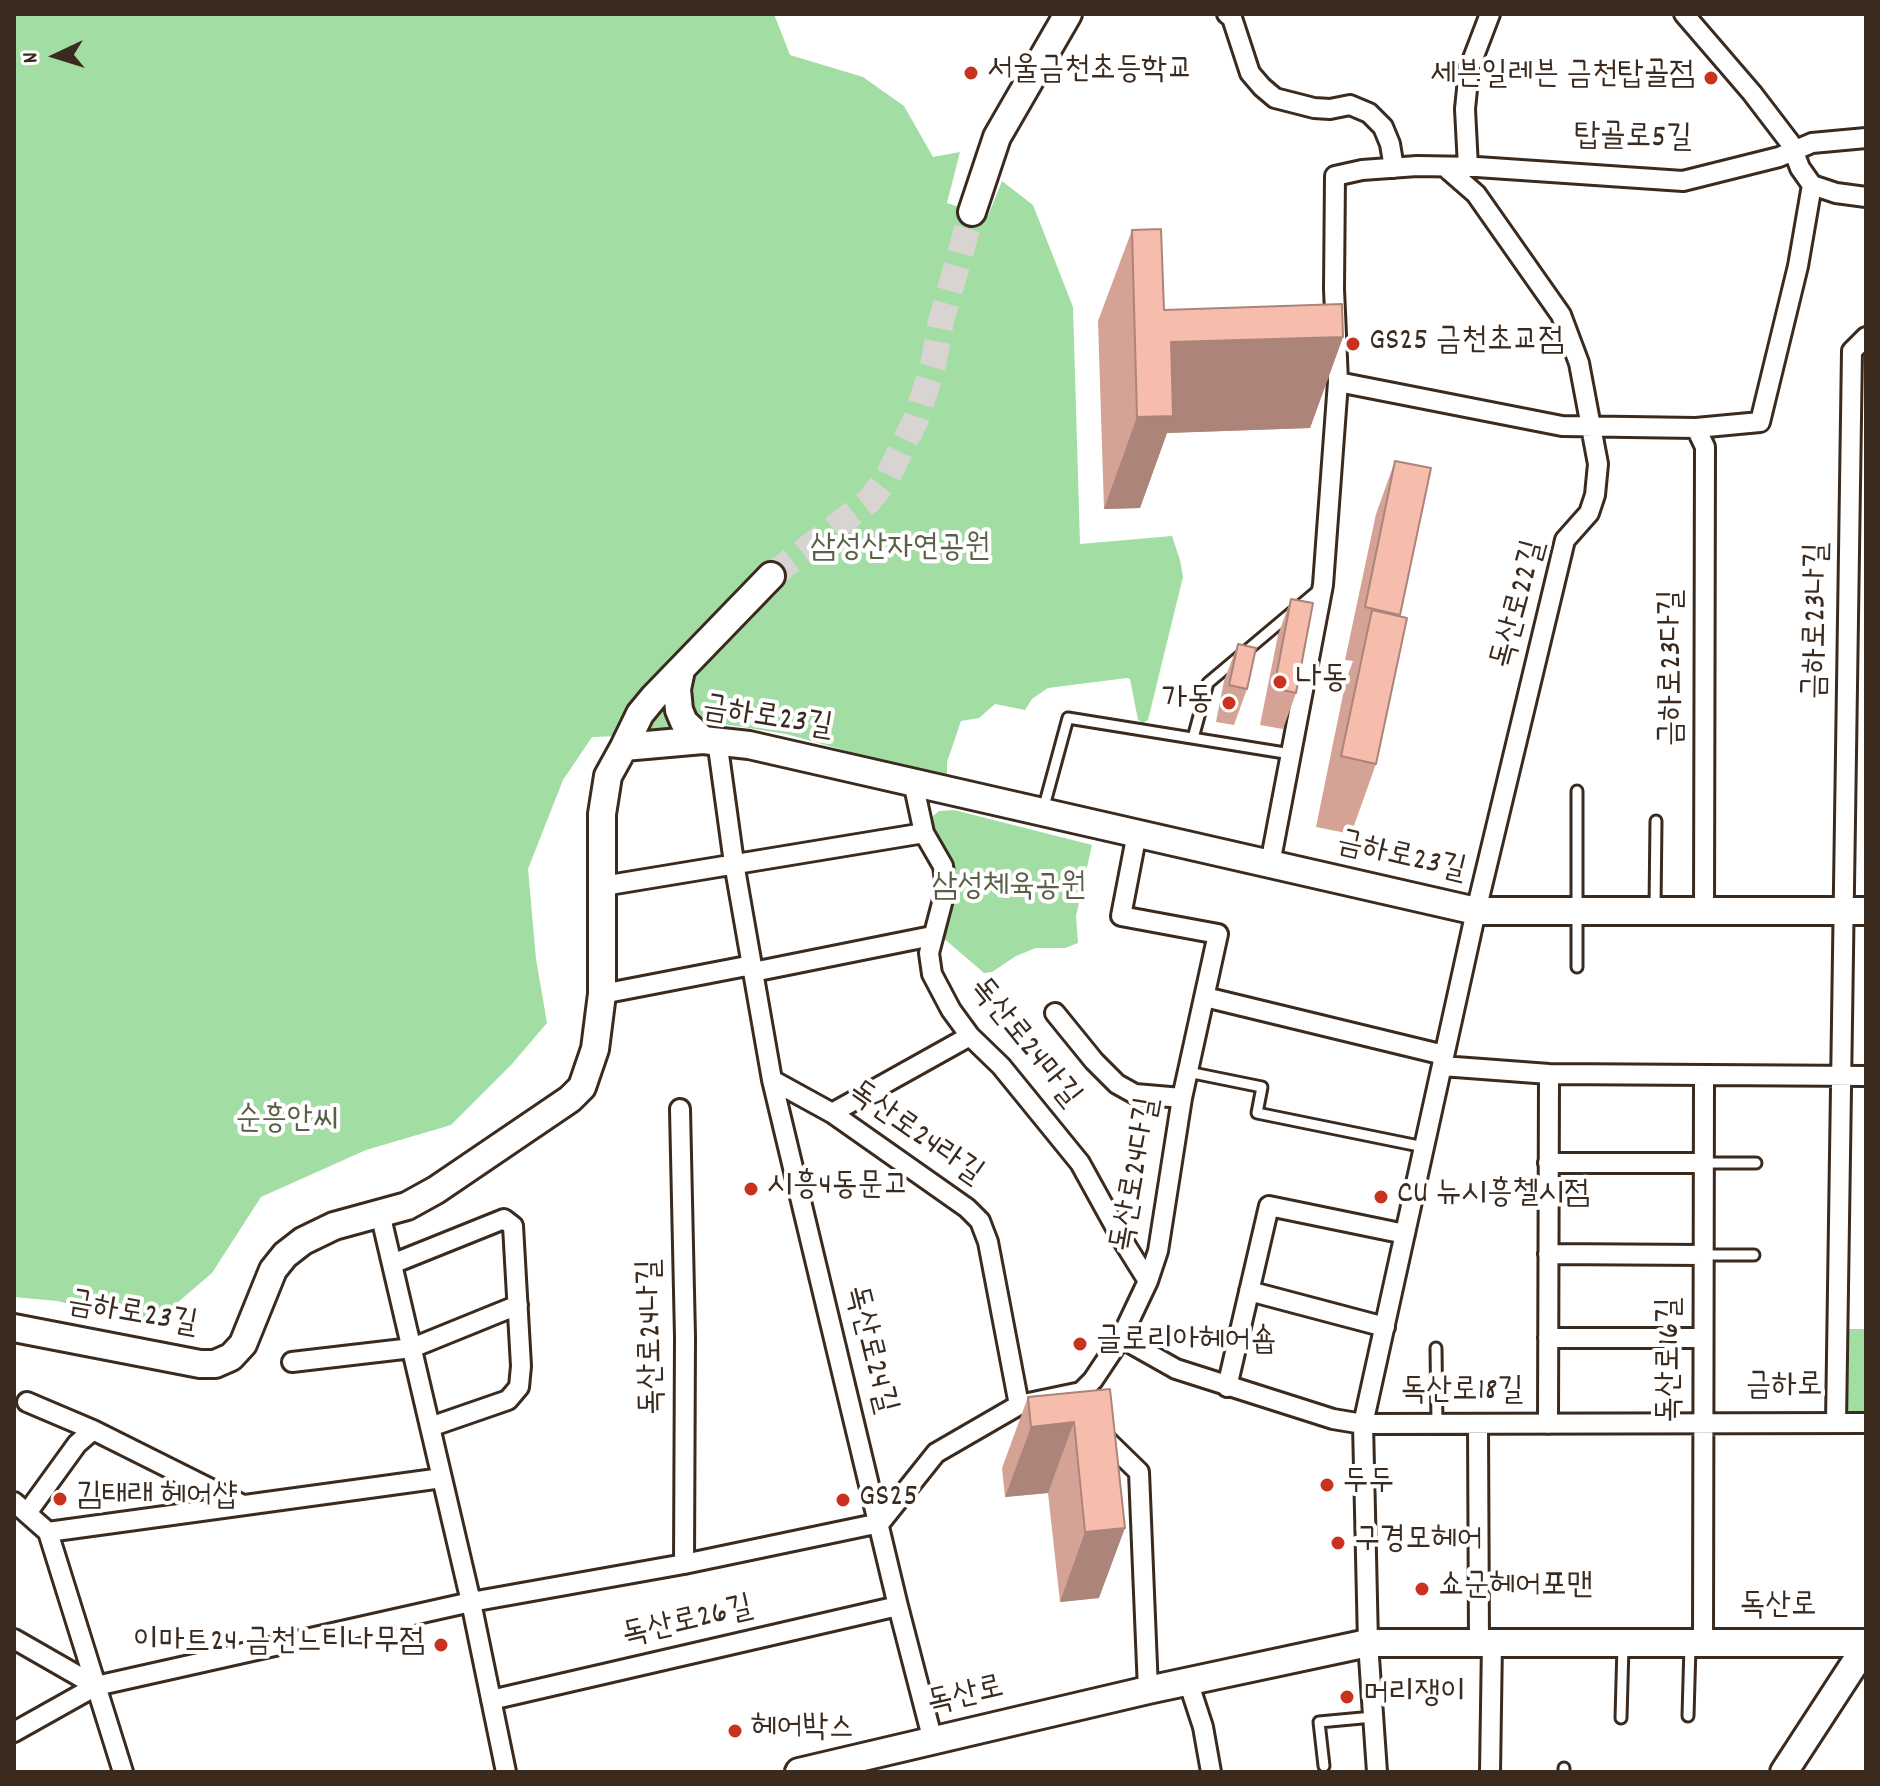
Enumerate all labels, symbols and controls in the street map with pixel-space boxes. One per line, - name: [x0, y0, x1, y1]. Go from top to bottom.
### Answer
- north arrow: [16, 16, 96, 96]
- text: N: [16, 51, 47, 64]
- place label: 서울금천초등학교: [987, 54, 1193, 92]
- place label: 세븐일레븐 금천탑골점: [1430, 59, 1695, 97]
- marker: 서울금천초등학교: [962, 64, 980, 82]
- marker: 세븐일레븐 금천탑골점: [1702, 69, 1720, 87]
- street label: 탑골로5길: [1574, 120, 1692, 160]
- place label: GS25 금천초교점: [1369, 325, 1564, 363]
- marker: GS25 금천초교점: [1344, 335, 1362, 353]
- park label: 삼성산자연공원: [810, 532, 990, 570]
- street label: 독산로22길: [1486, 537, 1556, 673]
- street label: 금하로23나길: [1798, 542, 1840, 700]
- street label: 금하로23다길: [1656, 590, 1694, 746]
- place label: 나동: [1296, 663, 1348, 701]
- marker: 나동: [1271, 673, 1289, 691]
- place label: 가동: [1162, 684, 1213, 722]
- street label: 금하로23길: [699, 691, 835, 749]
- marker: 가동: [1220, 694, 1238, 712]
- street label: 금하로23길: [1333, 826, 1469, 892]
- park label: 삼성체육공원: [932, 871, 1086, 909]
- street label: 독산로24마길: [959, 971, 1087, 1117]
- street label: 독산로24라길: [839, 1075, 989, 1195]
- street label: 독산로24다길: [1106, 1095, 1170, 1255]
- park label: 순흥안씨: [236, 1104, 338, 1142]
- place label: 시흥4동문고: [767, 1170, 909, 1208]
- place label: CU 뉴시흥첼시점: [1397, 1178, 1590, 1216]
- marker: 시흥4동문고: [742, 1180, 760, 1198]
- marker: CU 뉴시흥첼시점: [1372, 1188, 1390, 1206]
- street label: 독산로24나길: [633, 1259, 675, 1415]
- street label: 독산로24길: [834, 1282, 902, 1418]
- street label: 금하로23길: [64, 1286, 200, 1346]
- street label: 독산로16길: [1654, 1297, 1692, 1423]
- place label: 글로리아헤어숍: [1096, 1325, 1276, 1363]
- marker: 글로리아헤어숍: [1071, 1335, 1089, 1353]
- street label: 금하로: [1745, 1370, 1823, 1408]
- street label: 독산로18길: [1401, 1375, 1523, 1413]
- place label: 두두: [1343, 1466, 1394, 1504]
- marker: 두두: [1318, 1476, 1336, 1494]
- place label: 김태래 헤어샵: [76, 1480, 238, 1518]
- place label: GS25: [859, 1481, 918, 1519]
- marker: 김태래 헤어샵: [51, 1490, 69, 1508]
- marker: GS25: [834, 1491, 852, 1509]
- place label: 구경모헤어: [1354, 1524, 1483, 1562]
- marker: 구경모헤어: [1329, 1534, 1347, 1552]
- place label: 쇼군헤어포맨: [1438, 1570, 1592, 1608]
- marker: 쇼군헤어포맨: [1413, 1580, 1431, 1598]
- street label: 독산로26길: [619, 1590, 757, 1658]
- street label: 독산로: [1739, 1590, 1817, 1628]
- place label: 이마트24 금천느티나무점: [133, 1626, 425, 1664]
- marker: 이마트24 금천느티나무점: [432, 1636, 450, 1654]
- street label: 독산로: [924, 1671, 1008, 1725]
- place label: 머리쟁이: [1363, 1678, 1466, 1716]
- marker: 머리쟁이: [1338, 1688, 1356, 1706]
- place label: 헤어박스: [751, 1712, 854, 1750]
- marker: 헤어박스: [726, 1722, 744, 1740]

